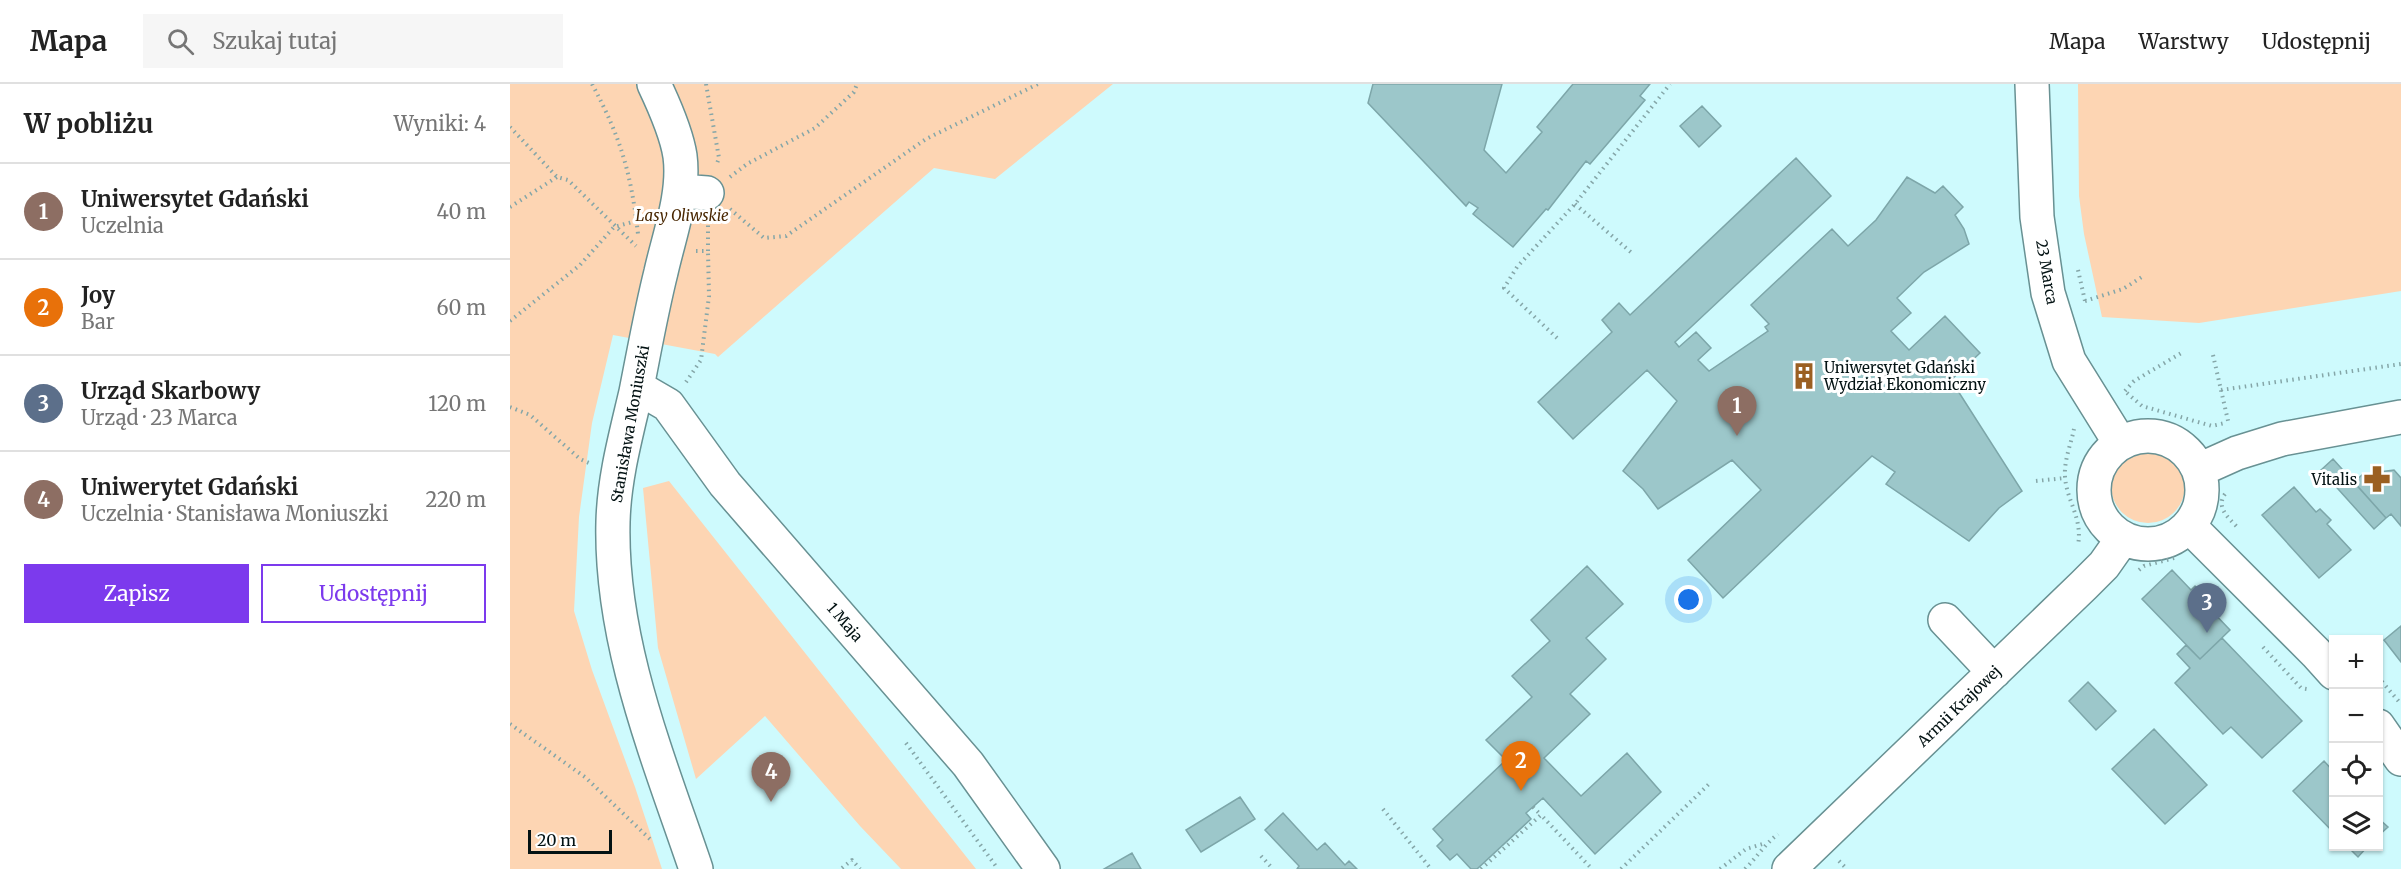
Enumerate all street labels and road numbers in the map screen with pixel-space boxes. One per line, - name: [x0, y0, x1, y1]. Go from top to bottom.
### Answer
- street label: 23 Marca: [2032, 238, 2062, 306]
- street label: Stanisława Moniuszki: [607, 344, 653, 504]
- street label: 1 Maja: [823, 599, 867, 645]
- street label: Armii Krajowej: [1912, 661, 2005, 751]

